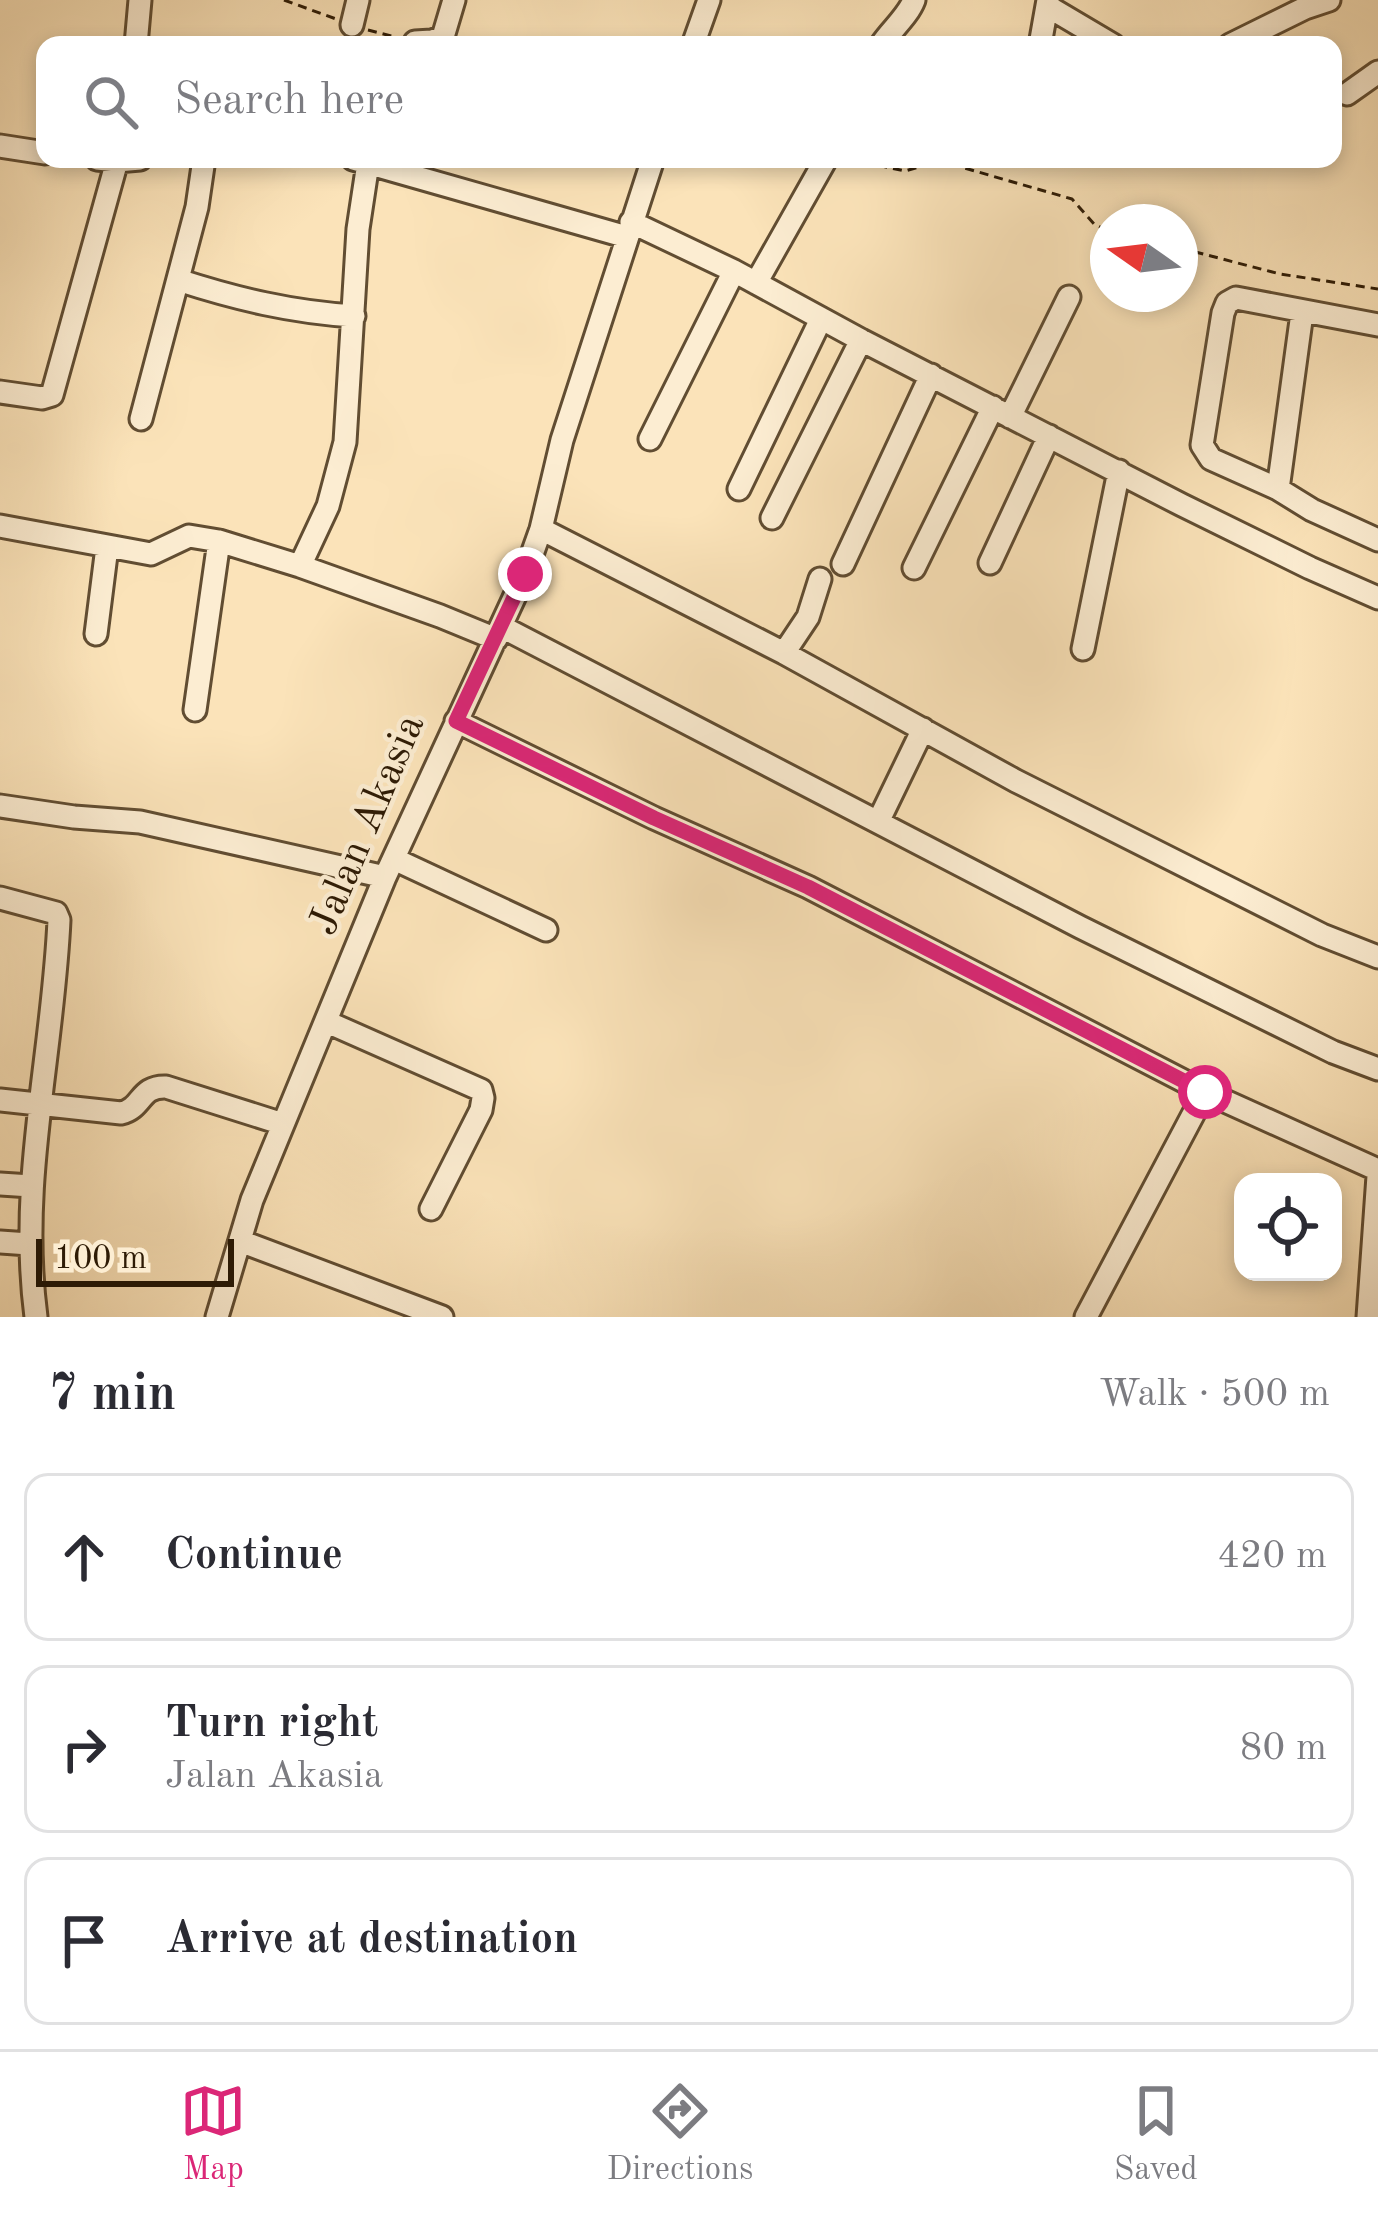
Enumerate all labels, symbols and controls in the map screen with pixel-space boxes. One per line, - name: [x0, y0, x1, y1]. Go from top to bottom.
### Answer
- search box: [36, 36, 1342, 168]
- icon: search: [78, 69, 144, 135]
- text: Search here: [174, 79, 404, 124]
- north arrow: [1090, 204, 1198, 312]
- route end: [498, 547, 552, 601]
- street label: Jalan Akasia: [303, 709, 433, 941]
- route start: [1178, 1065, 1232, 1119]
- map controls: [1234, 1173, 1342, 1281]
- button: locate: [1234, 1173, 1342, 1281]
- scale bar: [36, 1233, 234, 1286]
- text: 100 m: [54, 1243, 147, 1276]
- text: 7 min: [48, 1370, 176, 1421]
- text: Walk · 500 m: [1099, 1375, 1330, 1414]
- icon: ahead: [51, 1524, 117, 1590]
- text: Continue: [165, 1534, 343, 1579]
- text: 420 m: [1217, 1537, 1327, 1576]
- text: Turn right: [165, 1702, 378, 1747]
- icon: right: [51, 1716, 117, 1782]
- text: 80 m: [1240, 1729, 1327, 1768]
- text: Jalan Akasia: [165, 1757, 383, 1796]
- icon: arrive: [51, 1908, 117, 1974]
- text: Arrive at destination: [165, 1918, 578, 1963]
- tab: Map: [180, 2078, 246, 2191]
- tab: Directions: [607, 2078, 753, 2191]
- tab: Saved: [1114, 2078, 1198, 2191]

